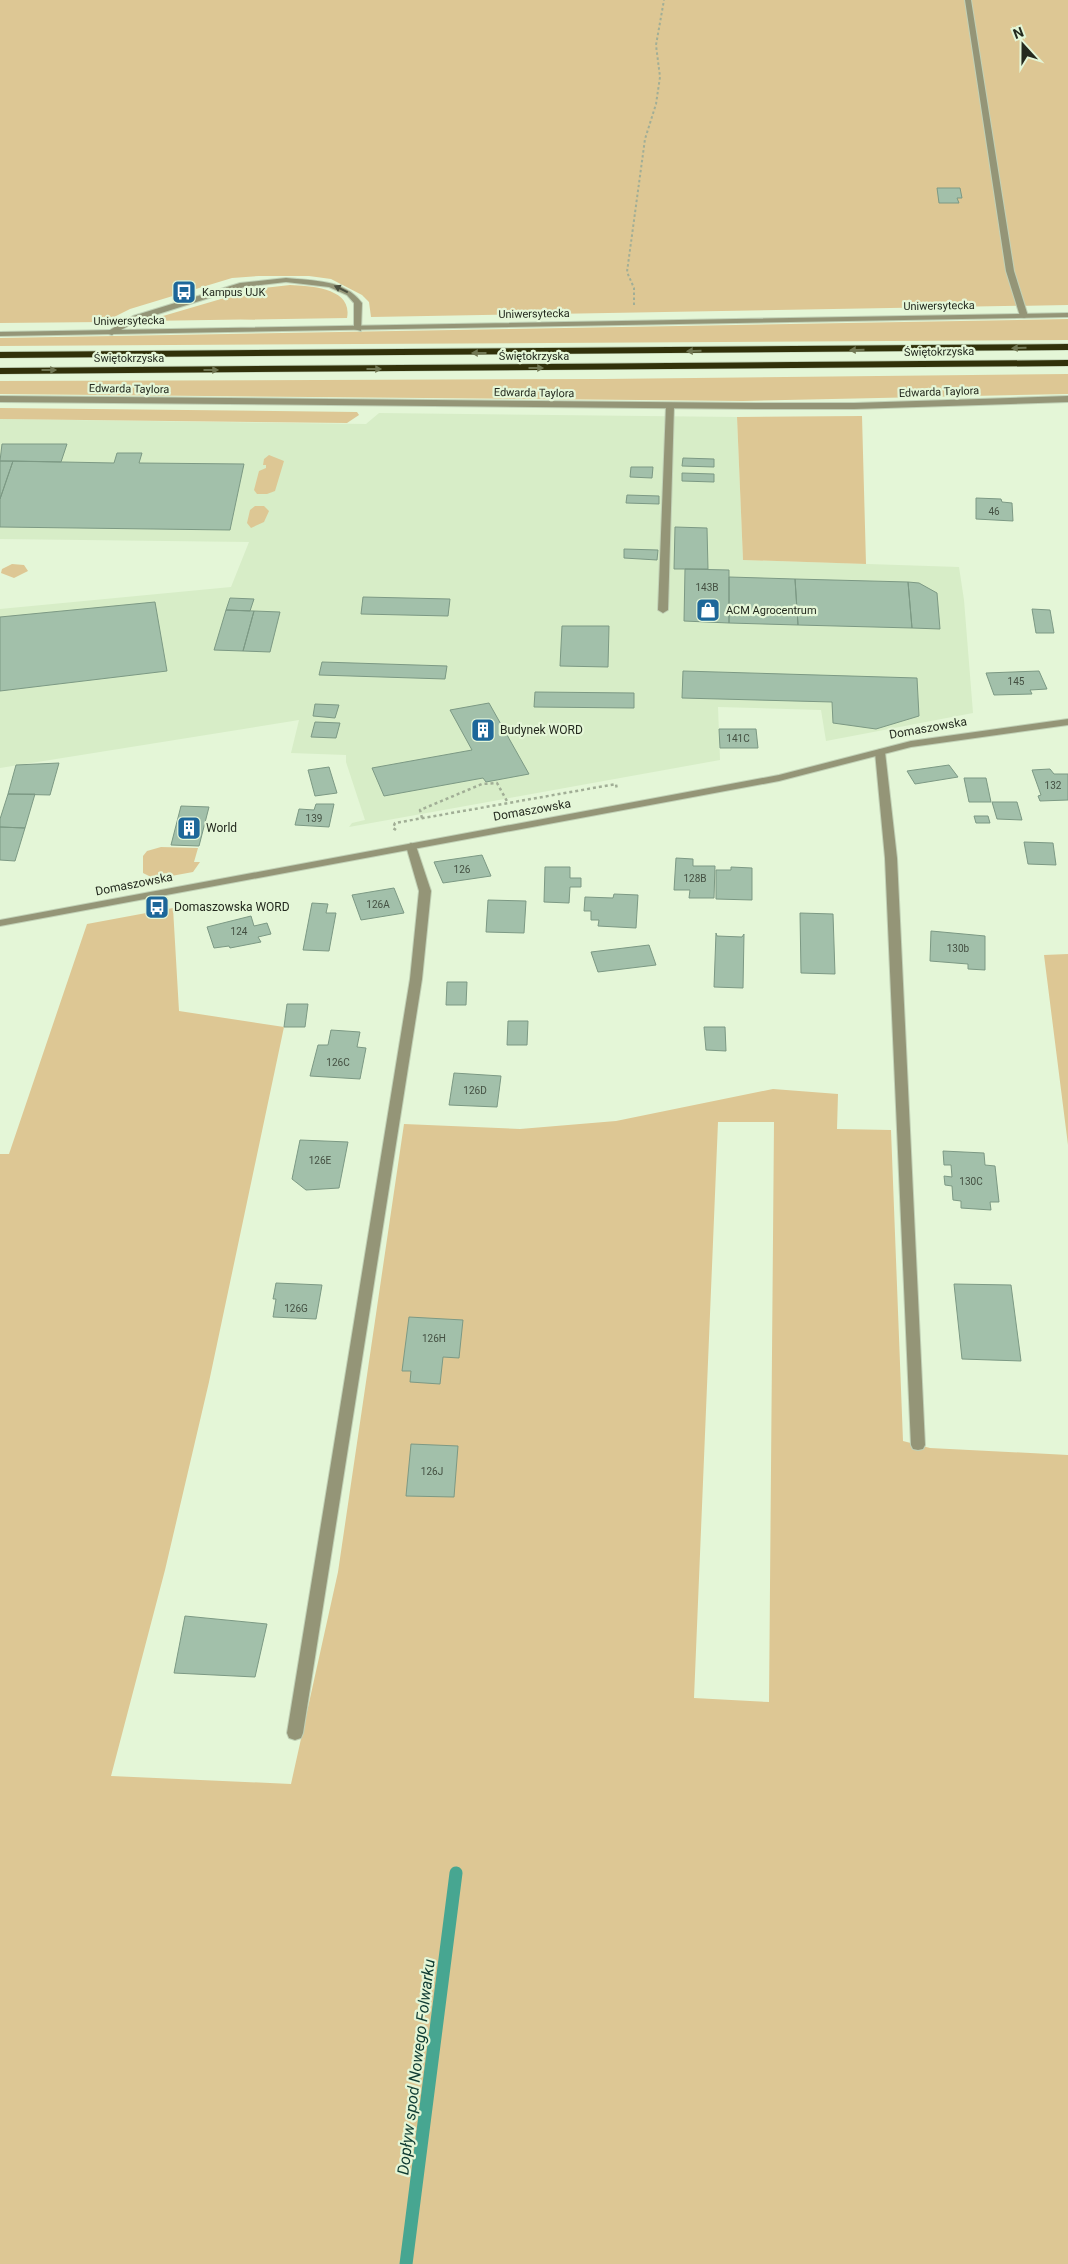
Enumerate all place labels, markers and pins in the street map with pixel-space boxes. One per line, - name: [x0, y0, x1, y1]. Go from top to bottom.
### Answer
- bus stop icon: Kampus UJK: [171, 279, 197, 305]
- place label: Kampus UJK: [202, 286, 265, 299]
- shop icon: ACM Agrocentrum: [695, 597, 721, 623]
- place label: ACM Agrocentrum: [726, 604, 817, 617]
- building icon: Budynek WORD: [470, 717, 496, 743]
- place label: Budynek WORD: [500, 723, 583, 737]
- building icon: World: [176, 815, 202, 841]
- place label: World: [206, 821, 237, 835]
- bus stop icon: Domaszowska WORD: [144, 894, 170, 920]
- place label: Domaszowska WORD: [174, 900, 290, 914]

